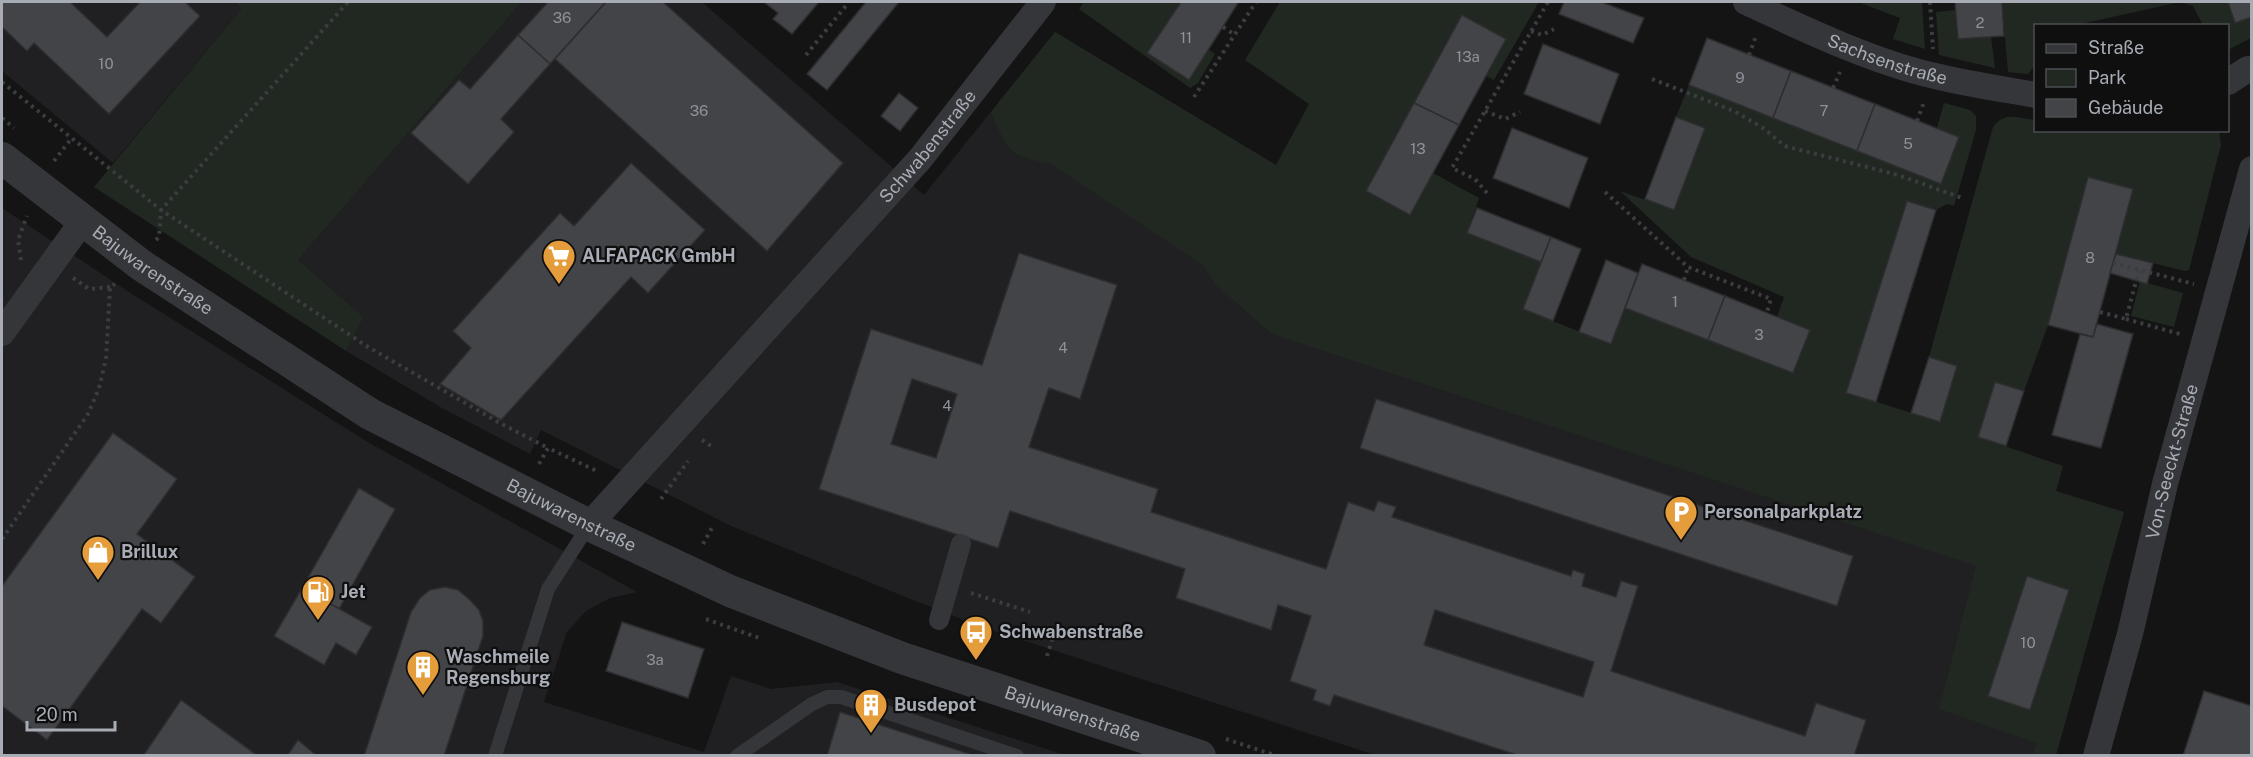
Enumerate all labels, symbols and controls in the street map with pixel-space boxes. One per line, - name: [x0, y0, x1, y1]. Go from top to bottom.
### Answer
- house number: 36: [553, 9, 571, 26]
- house number: 2: [1976, 14, 1985, 31]
- legend: [2034, 24, 2229, 132]
- house number: 11: [1180, 29, 1192, 46]
- street label: Sachsenstraße: [1824, 29, 1949, 89]
- text: Straße: [2088, 37, 2144, 58]
- house number: 13a: [1456, 48, 1480, 65]
- house number: 10: [98, 55, 114, 72]
- text: Park: [2088, 67, 2126, 88]
- house number: 9: [1735, 69, 1745, 86]
- street label: Schwabenstraße: [875, 86, 980, 207]
- text: Gebäude: [2088, 97, 2163, 118]
- house number: 36: [690, 102, 708, 119]
- house number: 7: [1819, 102, 1829, 119]
- house number: 5: [1903, 135, 1913, 152]
- house number: 13: [1410, 140, 1426, 157]
- street label: Bajuwarenstraße: [89, 221, 217, 319]
- supermarket icon: ALFAPACK GmbH: [541, 238, 577, 285]
- place label: ALFAPACK GmbH: [582, 245, 736, 266]
- house number: 8: [2085, 249, 2095, 266]
- house number: 1: [1672, 293, 1678, 310]
- house number: 3: [1754, 326, 1764, 343]
- house number: 4: [1058, 339, 1068, 356]
- street label: Von-Seeckt-Straße: [2141, 382, 2202, 541]
- house number: 4: [942, 397, 952, 414]
- street label: Bajuwarenstraße: [503, 474, 640, 556]
- parking icon: Personalparkplatz: [1663, 494, 1699, 541]
- place label: Personalparkplatz: [1704, 501, 1862, 522]
- shop icon: Brillux: [80, 534, 116, 581]
- place label: Brillux: [121, 541, 179, 562]
- fuel station icon: Jet: [300, 574, 336, 621]
- place label: Jet: [341, 581, 366, 602]
- bus stop icon: Schwabenstraße: [958, 614, 994, 661]
- place label: Schwabenstraße: [999, 621, 1143, 642]
- house number: 10: [2020, 634, 2036, 651]
- place label: Waschmeile Regensburg: [446, 646, 550, 688]
- building icon: Waschmeile Regensburg: [405, 649, 441, 696]
- house number: 3a: [646, 651, 664, 668]
- street label: Bajuwarenstraße: [1002, 681, 1143, 746]
- building icon: Busdepot: [853, 687, 889, 734]
- scale bar: [27, 694, 116, 732]
- place label: Busdepot: [894, 694, 976, 715]
- text: 20 m: [36, 704, 78, 725]

